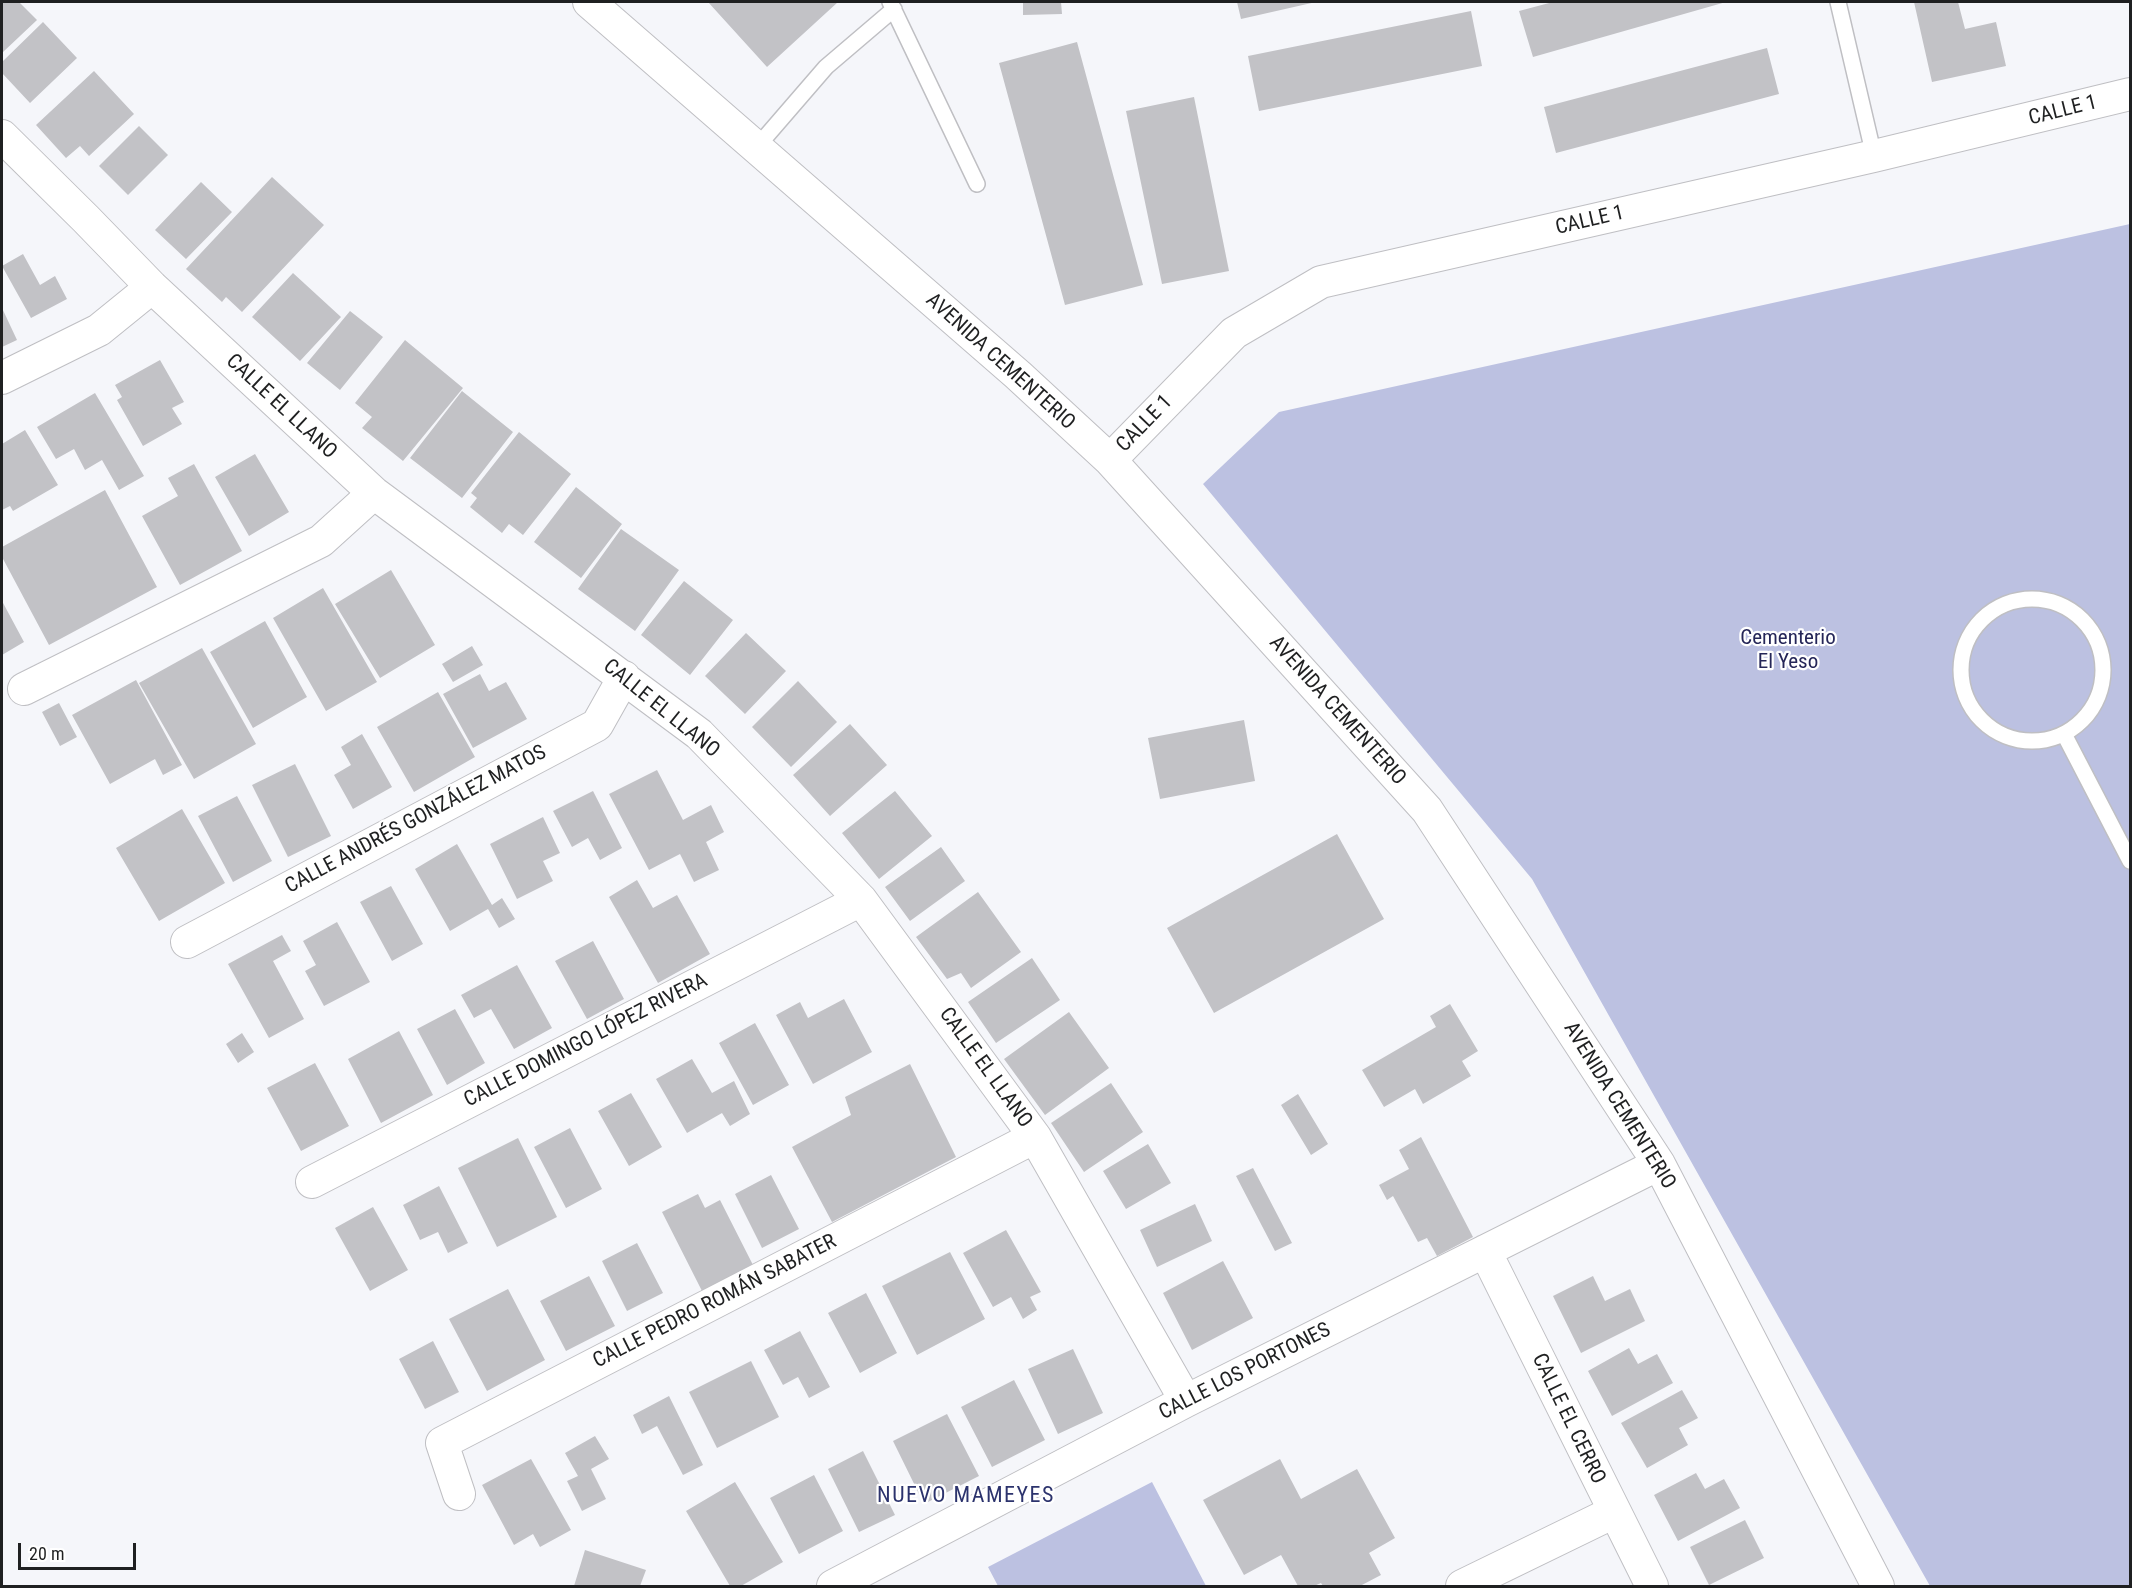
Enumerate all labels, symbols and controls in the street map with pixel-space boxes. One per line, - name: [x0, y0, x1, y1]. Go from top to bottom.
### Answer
- street label: CALLE 1: [2026, 90, 2100, 132]
- street label: CALLE 1: [1553, 201, 1627, 241]
- street label: AVENIDA CEMENTERIO: [920, 288, 1080, 436]
- street label: CALLE EL LLANO: [220, 349, 342, 465]
- street label: CALLE 1: [1112, 390, 1178, 458]
- park label: Cementerio El Yeso: [1740, 626, 1836, 676]
- street label: AVENIDA CEMENTERIO: [1263, 631, 1411, 791]
- street label: CALLE EL LLANO: [598, 654, 724, 764]
- street label: CALLE ANDRÉS GONZÁLEZ MATOS: [281, 740, 551, 900]
- street label: CALLE DOMINGO LÓPEZ RIVERA: [460, 969, 712, 1113]
- street label: CALLE EL LLANO: [933, 1003, 1037, 1133]
- street label: AVENIDA CEMENTERIO: [1557, 1018, 1681, 1194]
- street label: CALLE PEDRO ROMÁN SABATER: [589, 1230, 841, 1374]
- street label: CALLE LOS PORTONES: [1155, 1318, 1335, 1426]
- street label: CALLE EL CERRO: [1526, 1350, 1610, 1488]
- district label: NUEVO MAMEYES: [877, 1483, 1055, 1509]
- scale bar: [21, 1531, 140, 1569]
- text: 20 m: [29, 1543, 64, 1564]

